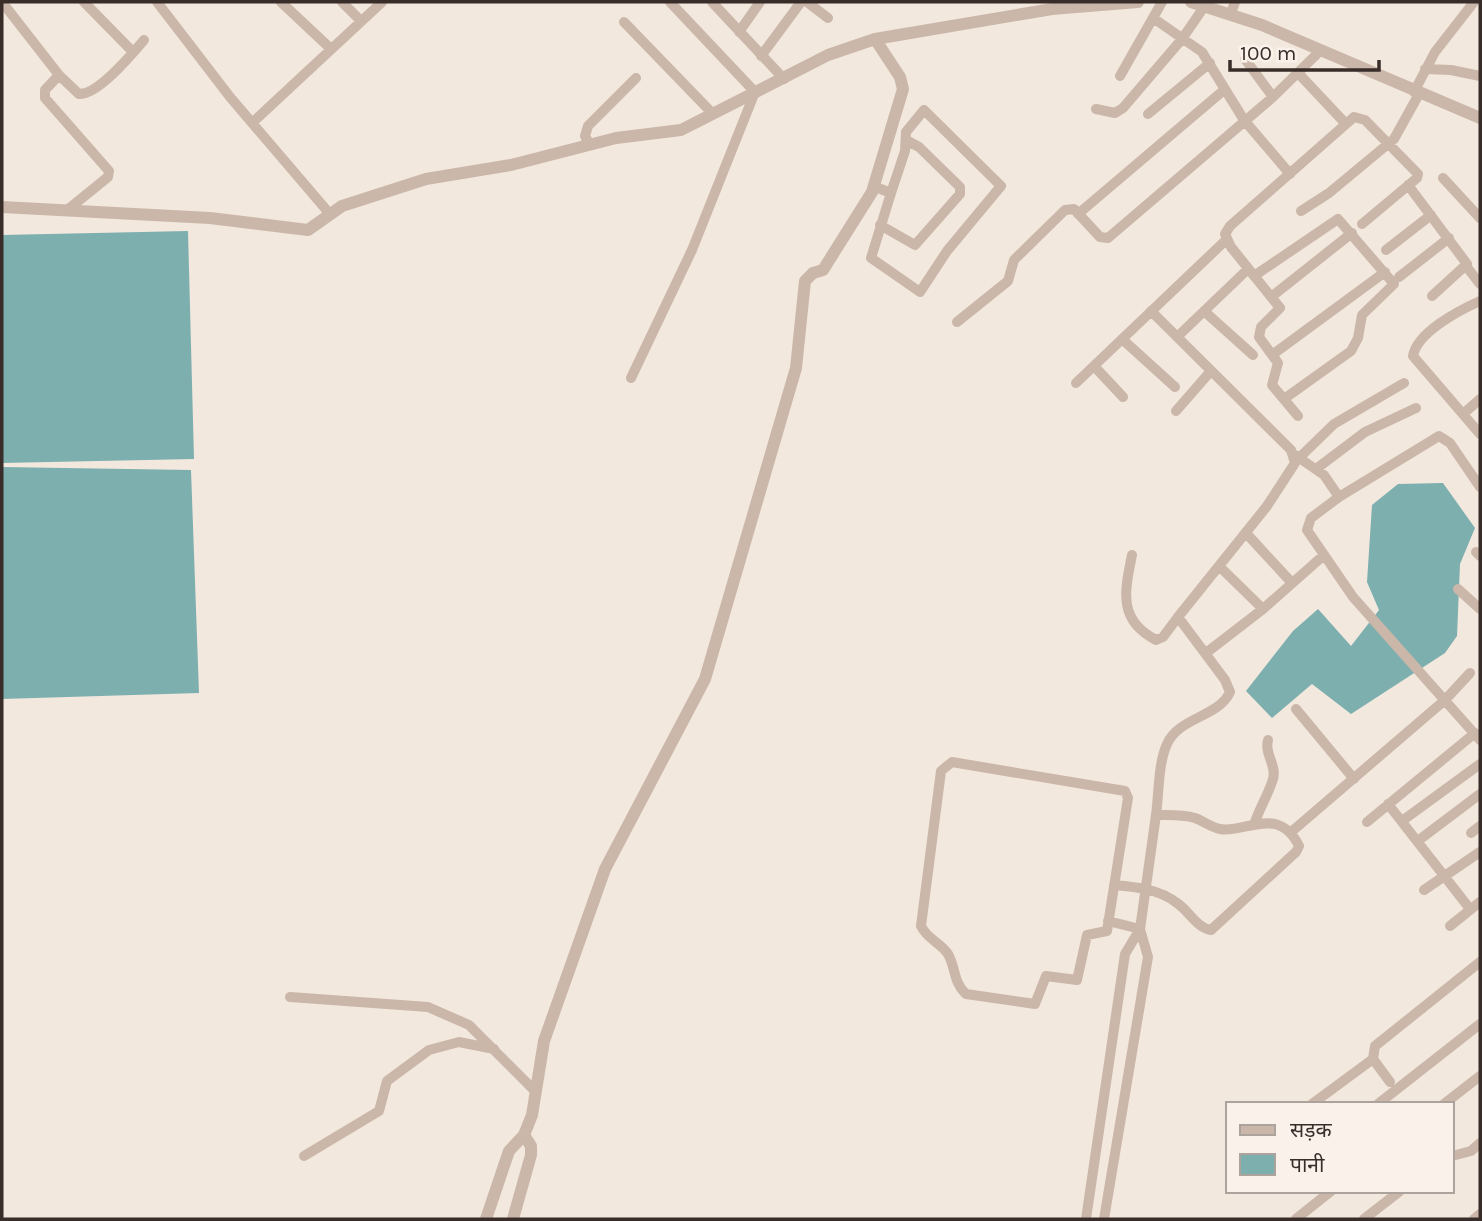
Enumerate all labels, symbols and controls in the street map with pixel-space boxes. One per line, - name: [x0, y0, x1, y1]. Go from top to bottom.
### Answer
- scale bar: [1230, 28, 1379, 72]
- text: 100 m: [1240, 41, 1297, 65]
- legend: [1226, 1102, 1454, 1193]
- text: सड़क: [1290, 1118, 1332, 1142]
- text: पानी: [1290, 1153, 1325, 1177]

